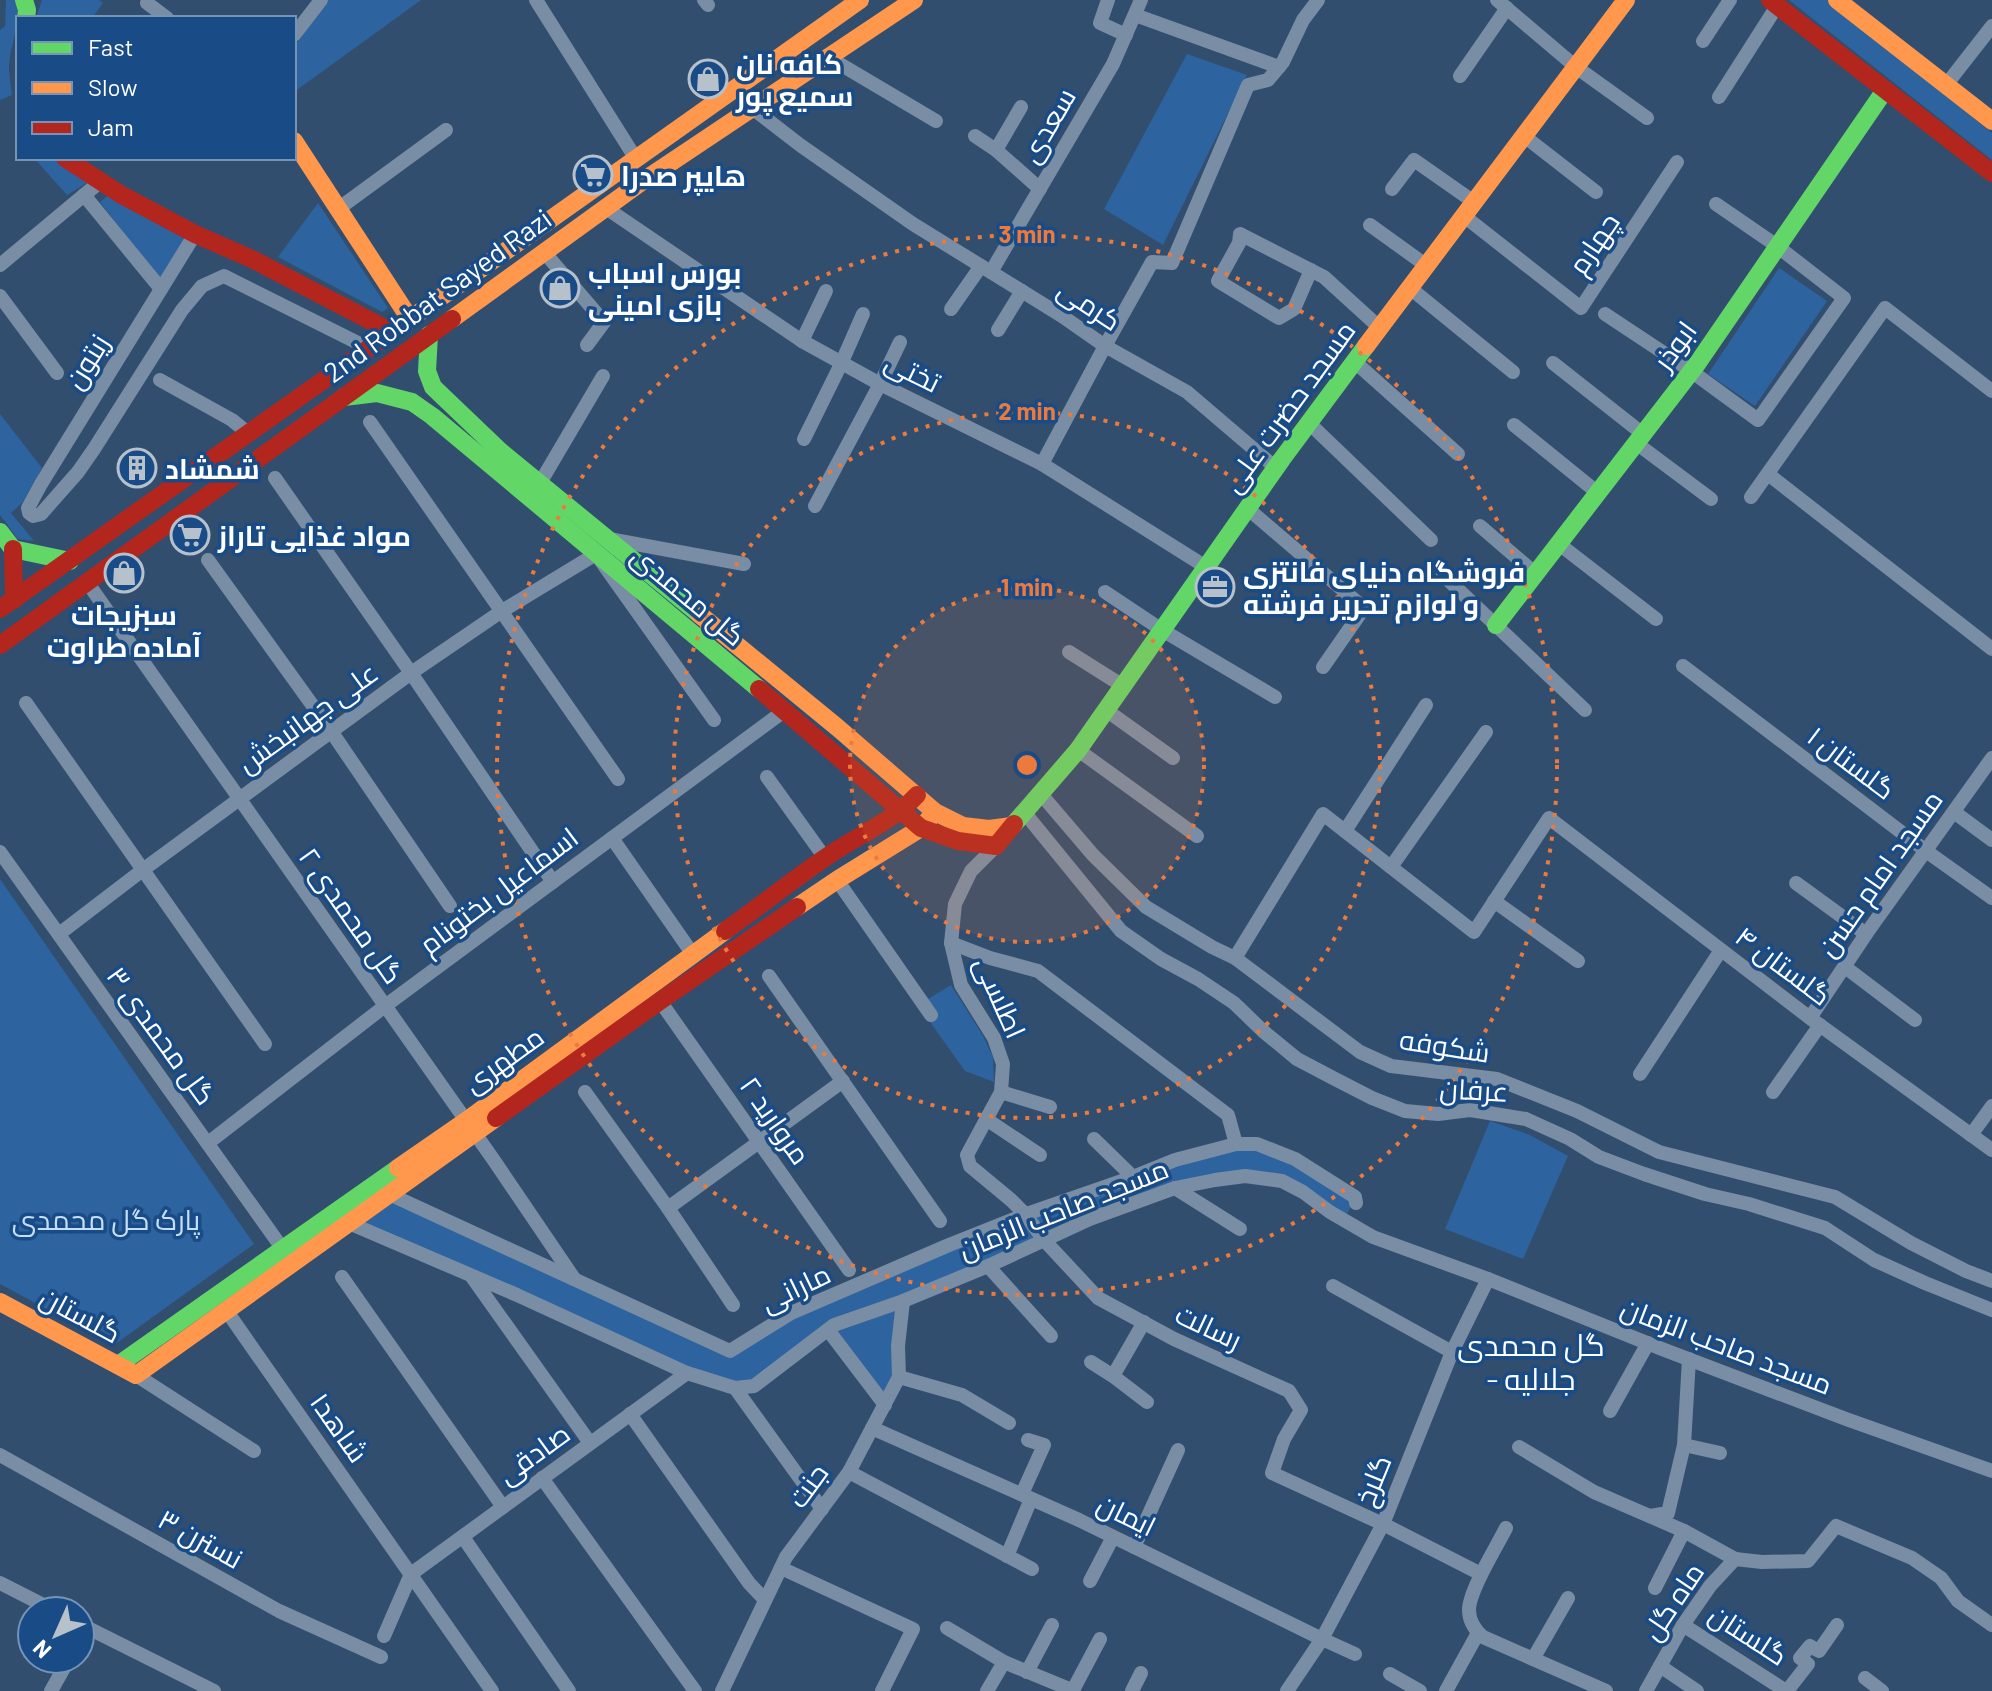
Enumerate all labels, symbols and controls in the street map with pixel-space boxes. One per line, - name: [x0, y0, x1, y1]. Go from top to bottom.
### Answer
- legend: [16, 16, 296, 160]
- text: Fast: [88, 32, 133, 61]
- place label: کافه نان سمیع پور: [735, 46, 853, 116]
- shop icon: کافه نان سمیع پور: [687, 58, 729, 100]
- text: Slow: [88, 72, 137, 101]
- street label: سعدی: [1012, 81, 1083, 169]
- text: Jam: [88, 112, 134, 141]
- supermarket icon: هایپر صدرا: [572, 154, 614, 196]
- place label: هایپر صدرا: [621, 158, 746, 196]
- street label: 2nd Robbat Sayed Razi: [316, 201, 558, 389]
- street label: چهارم: [1560, 206, 1629, 283]
- text: 3 min: [998, 219, 1056, 248]
- place label: بورس اسباب بازی امینی: [588, 255, 741, 322]
- shop icon: بورس اسباب بازی امینی: [539, 267, 581, 309]
- street label: کرمی: [1051, 271, 1128, 338]
- street label: مسجد حضرت علی: [1214, 313, 1363, 499]
- street label: ابوذر: [1644, 314, 1703, 378]
- street label: زیتون: [56, 327, 117, 395]
- street label: تختی: [879, 343, 947, 400]
- text: 2 min: [998, 396, 1056, 425]
- building icon: شمشاد: [116, 447, 158, 489]
- place label: شمشاد: [165, 451, 260, 485]
- supermarket icon: مواد غذایی تاراز: [169, 514, 211, 556]
- place label: مواد غذایی تاراز: [217, 518, 411, 553]
- street label: گل محمدی: [625, 538, 753, 653]
- shop icon: سبزیجات آماده طراوت: [103, 552, 145, 594]
- place label: فروشگاه دنیای فانتزی و لوازم تحریر فرشته: [1243, 554, 1525, 624]
- office icon: فروشگاه دنیای فانتزی و لوازم تحریر فرشته: [1194, 566, 1236, 608]
- text: 1 min: [1001, 572, 1053, 601]
- place label: سبزیجات آماده طراوت: [47, 597, 201, 664]
- street label: علی جهانبخش: [230, 655, 384, 780]
- street label: گلستان ۱: [1801, 718, 1903, 807]
- centre of rings: [1013, 751, 1041, 779]
- street label: مسجد امام حسن: [1809, 783, 1952, 965]
- street label: اسماعیل بختونام: [412, 819, 586, 964]
- street label: گل محمدی ۲: [292, 840, 411, 990]
- street label: گلستان ۴: [1729, 918, 1839, 1013]
- street label: اطلسی: [967, 951, 1034, 1043]
- street label: گل محمدی ۳: [100, 959, 223, 1111]
- street label: مطهری: [456, 1019, 550, 1100]
- street label: شکوفه: [1397, 1021, 1493, 1069]
- street label: مروارید ۲: [734, 1070, 818, 1170]
- street label: عرفان: [1439, 1070, 1509, 1109]
- street label: مسجد صاحب الزمان: [953, 1150, 1173, 1267]
- park label: پارک گل محمدی: [12, 1202, 201, 1239]
- street label: مارانی: [755, 1256, 836, 1319]
- street label: گلستان: [34, 1279, 127, 1350]
- street label: مسجد صاحب الزمان: [1616, 1289, 1837, 1402]
- street label: رسالت: [1170, 1296, 1248, 1356]
- district label: گل محمدی - جلالیه: [1457, 1326, 1605, 1396]
- street label: شاهد۱: [304, 1386, 376, 1468]
- street label: صادقی: [490, 1415, 576, 1491]
- street label: گلرخ: [1346, 1449, 1400, 1512]
- street label: جنت: [780, 1456, 834, 1514]
- street label: ایمان: [1092, 1485, 1162, 1544]
- street label: نسترن ۳: [152, 1501, 249, 1576]
- street label: ماه گل: [1634, 1556, 1711, 1647]
- north arrow: [16, 1595, 96, 1675]
- street label: گلستان: [1703, 1596, 1795, 1673]
- text: N: [27, 1635, 56, 1664]

